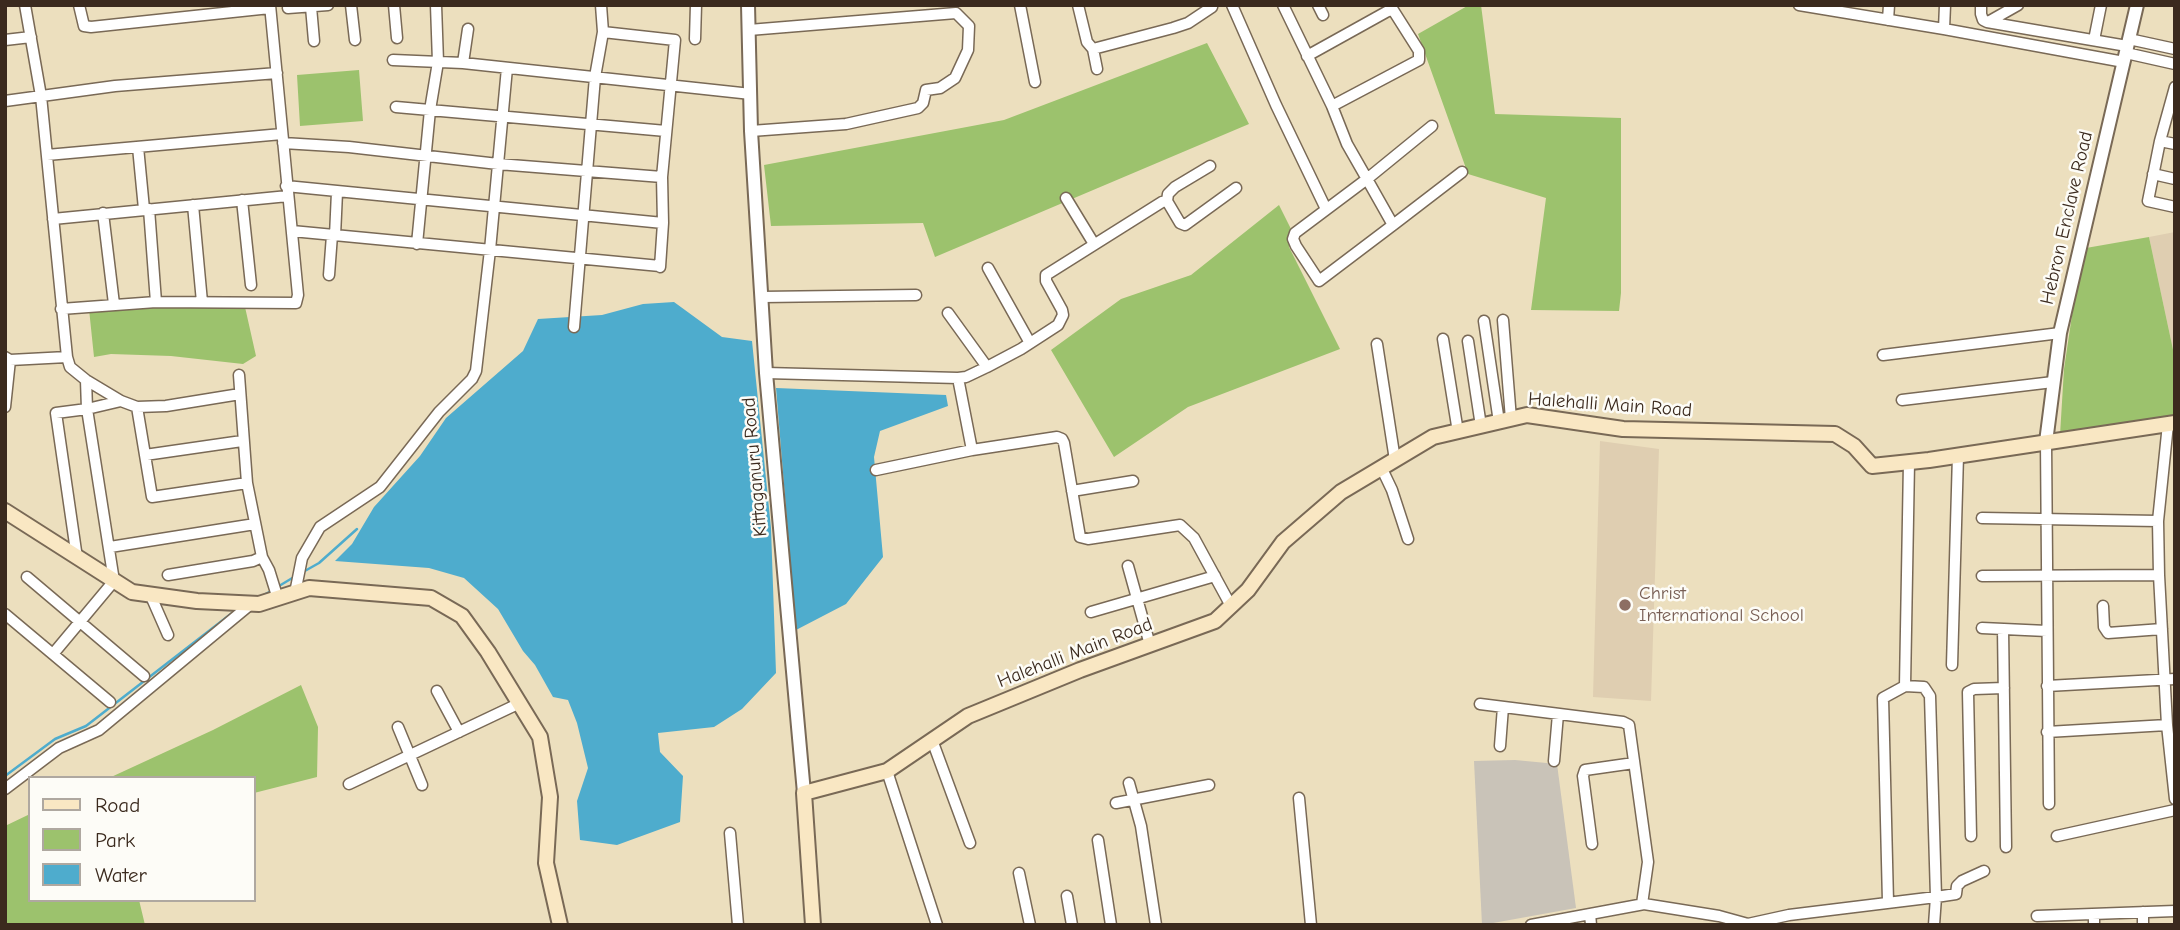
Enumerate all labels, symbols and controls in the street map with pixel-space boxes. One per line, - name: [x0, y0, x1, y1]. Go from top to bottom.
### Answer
- street label: Hebron Enclave Road: [2036, 129, 2098, 307]
- street label: Halehalli Main Road: [1527, 388, 1693, 422]
- street label: Kittaganuru Road: [738, 396, 772, 538]
- place label: Christ International School: [1639, 583, 1804, 627]
- marker: Christ International School: [1617, 597, 1633, 613]
- street label: Halehalli Main Road: [994, 613, 1156, 693]
- legend: [28, 776, 256, 902]
- text: Road: [95, 793, 140, 817]
- text: Park: [95, 828, 135, 852]
- text: Water: [95, 863, 147, 887]

